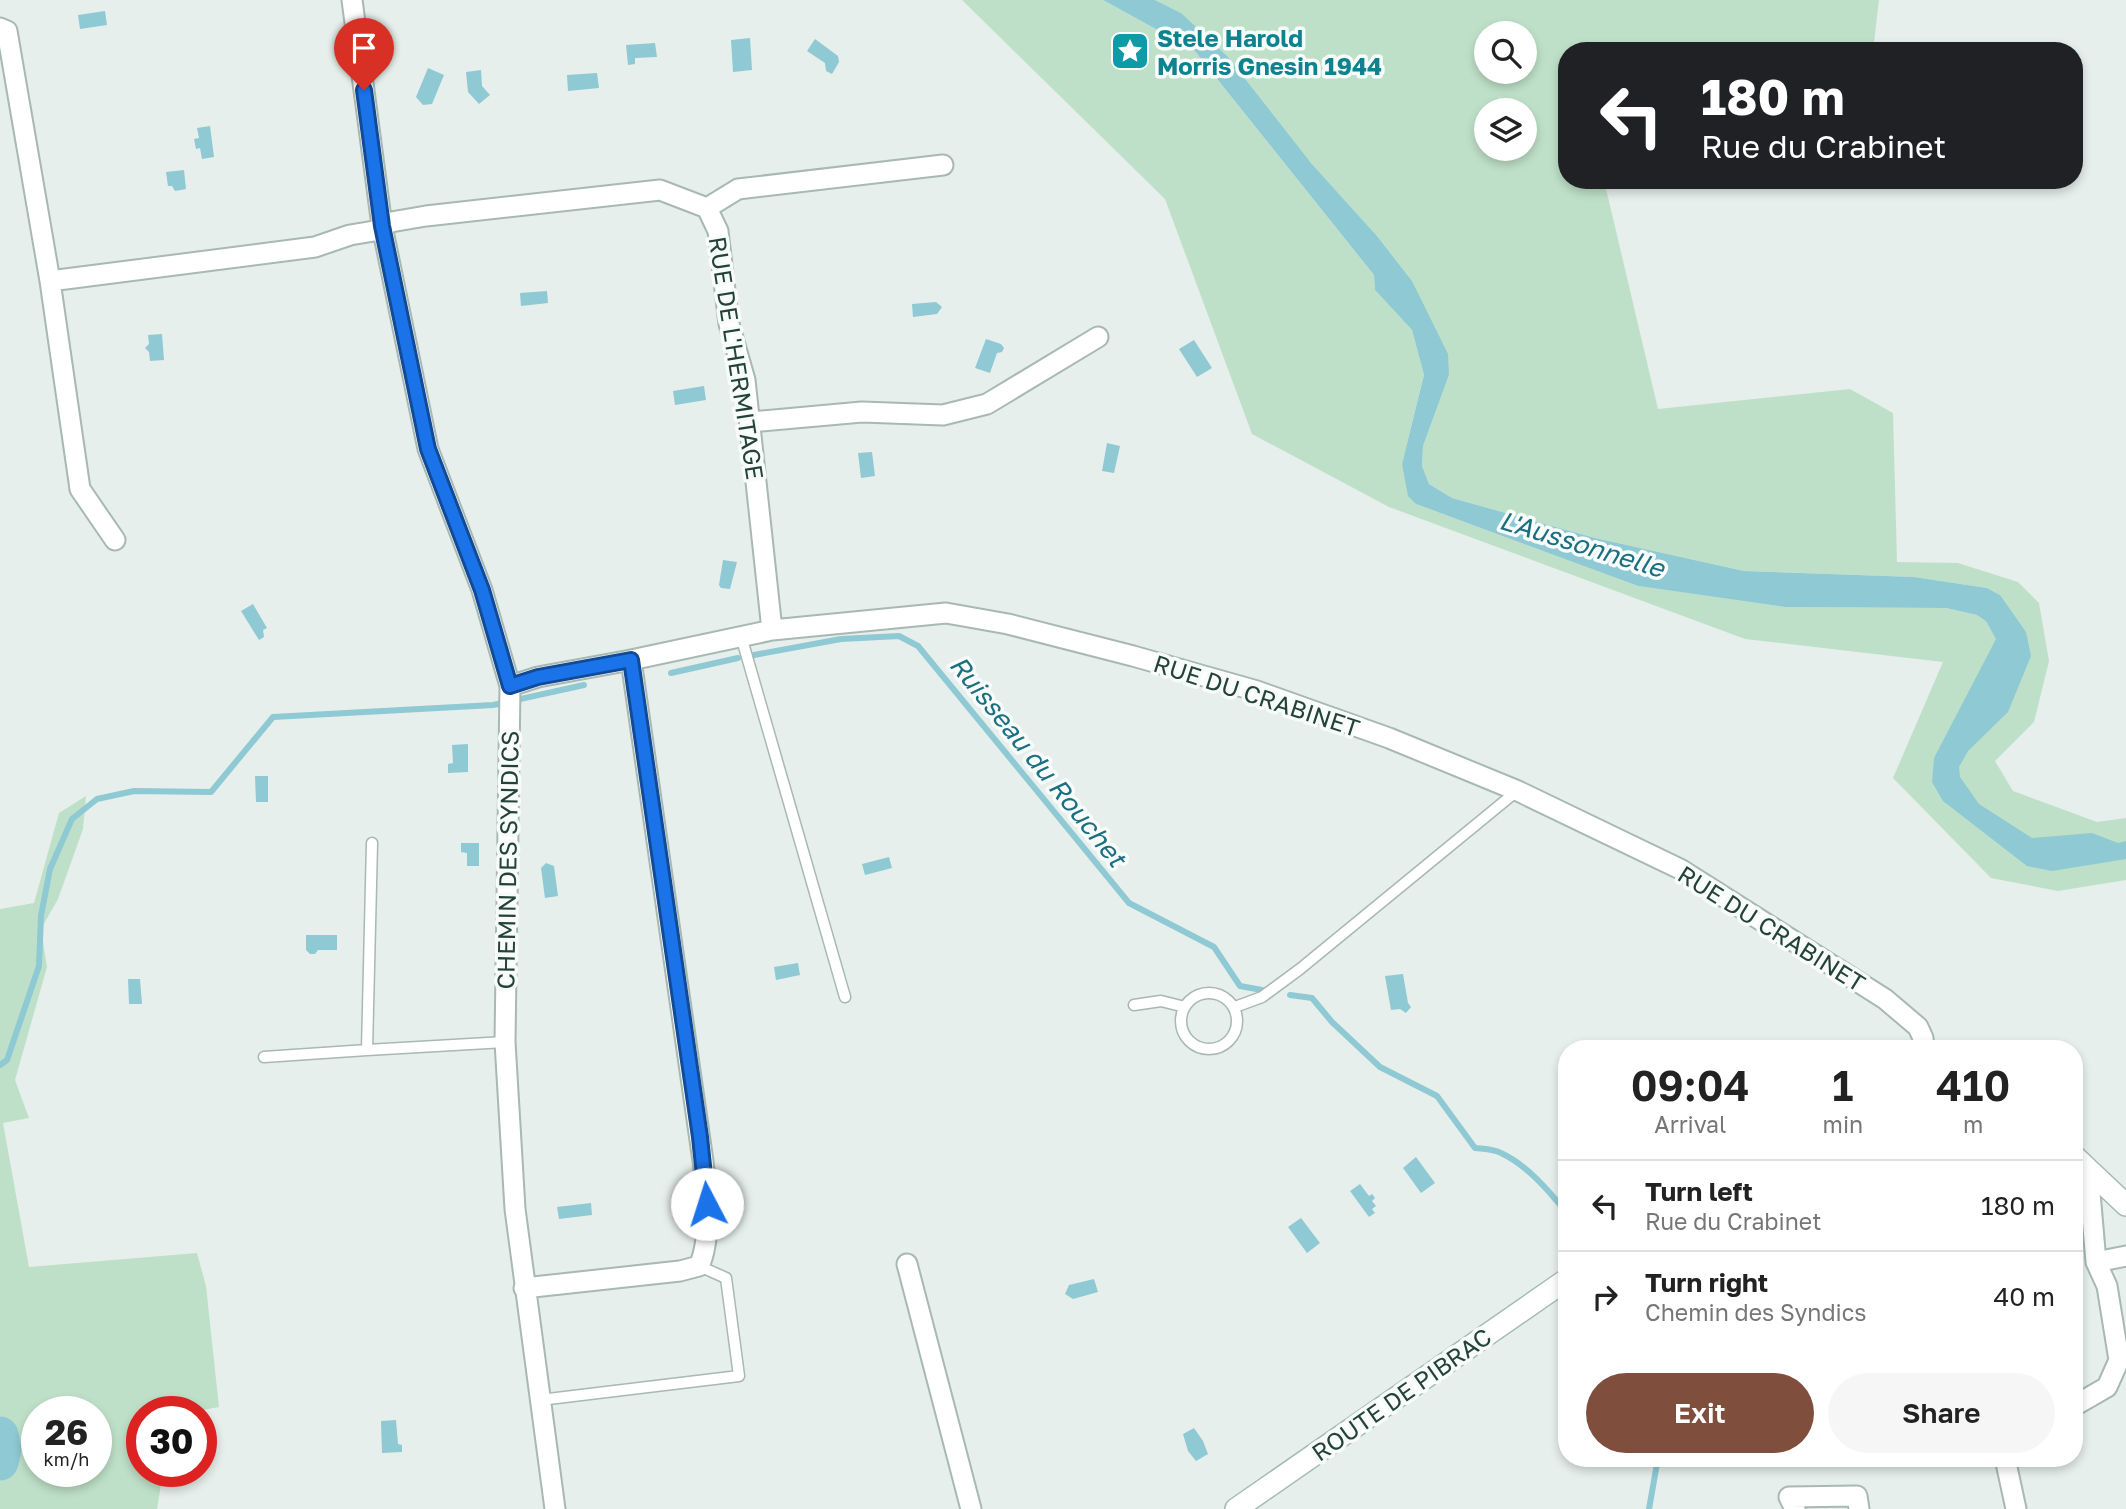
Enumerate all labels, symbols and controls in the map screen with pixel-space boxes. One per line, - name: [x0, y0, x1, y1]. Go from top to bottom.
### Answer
- pin: [334, 18, 394, 90]
- map controls: [1474, 21, 1537, 161]
- button: search: [1474, 21, 1537, 84]
- place label: Stele Harold Morris Gnesin 1944: [1157, 23, 1382, 80]
- icon: arrive: [345, 29, 383, 67]
- place icon: Stele Harold Morris Gnesin 1944: [1109, 30, 1151, 72]
- text: 180 m: [1701, 67, 1845, 126]
- icon: left: [1586, 70, 1677, 161]
- button: layers: [1474, 98, 1537, 161]
- text: Rue du Crabinet: [1701, 127, 1946, 165]
- street label: RUE DE L'HERMITAGE: [703, 234, 771, 482]
- water label: L'Aussonnelle: [1496, 504, 1670, 584]
- street label: RUE DU CRABINET: [1150, 648, 1364, 742]
- water label: Ruisseau du Rouchet: [944, 649, 1134, 875]
- street label: CHEMIN DES SYNDICS: [490, 730, 524, 990]
- street label: RUE DU CRABINET: [1673, 859, 1871, 997]
- text: 09:04: [1631, 1060, 1750, 1110]
- text: 1: [1832, 1060, 1854, 1110]
- text: 410: [1936, 1060, 2010, 1110]
- text: Arrival: [1654, 1110, 1726, 1138]
- text: min: [1823, 1110, 1863, 1138]
- text: m: [1963, 1110, 1983, 1138]
- position arrow: [670, 1167, 744, 1241]
- text: Turn left: [1645, 1176, 1753, 1207]
- icon: left: [1586, 1187, 1624, 1225]
- text: 180 m: [1981, 1190, 2055, 1221]
- text: Rue du Crabinet: [1645, 1207, 1821, 1235]
- text: Turn right: [1645, 1267, 1768, 1298]
- icon: right: [1586, 1278, 1624, 1316]
- text: 40 m: [1994, 1281, 2055, 1312]
- text: Chemin des Syndics: [1645, 1298, 1867, 1326]
- street label: ROUTE DE PIBRAC: [1306, 1321, 1496, 1467]
- button: Exit: [1586, 1373, 1814, 1453]
- button: Share: [1828, 1373, 2055, 1453]
- speed limit sign: 30: [126, 1396, 217, 1487]
- text: 26: [45, 1411, 88, 1453]
- text: km/h: [44, 1448, 89, 1470]

